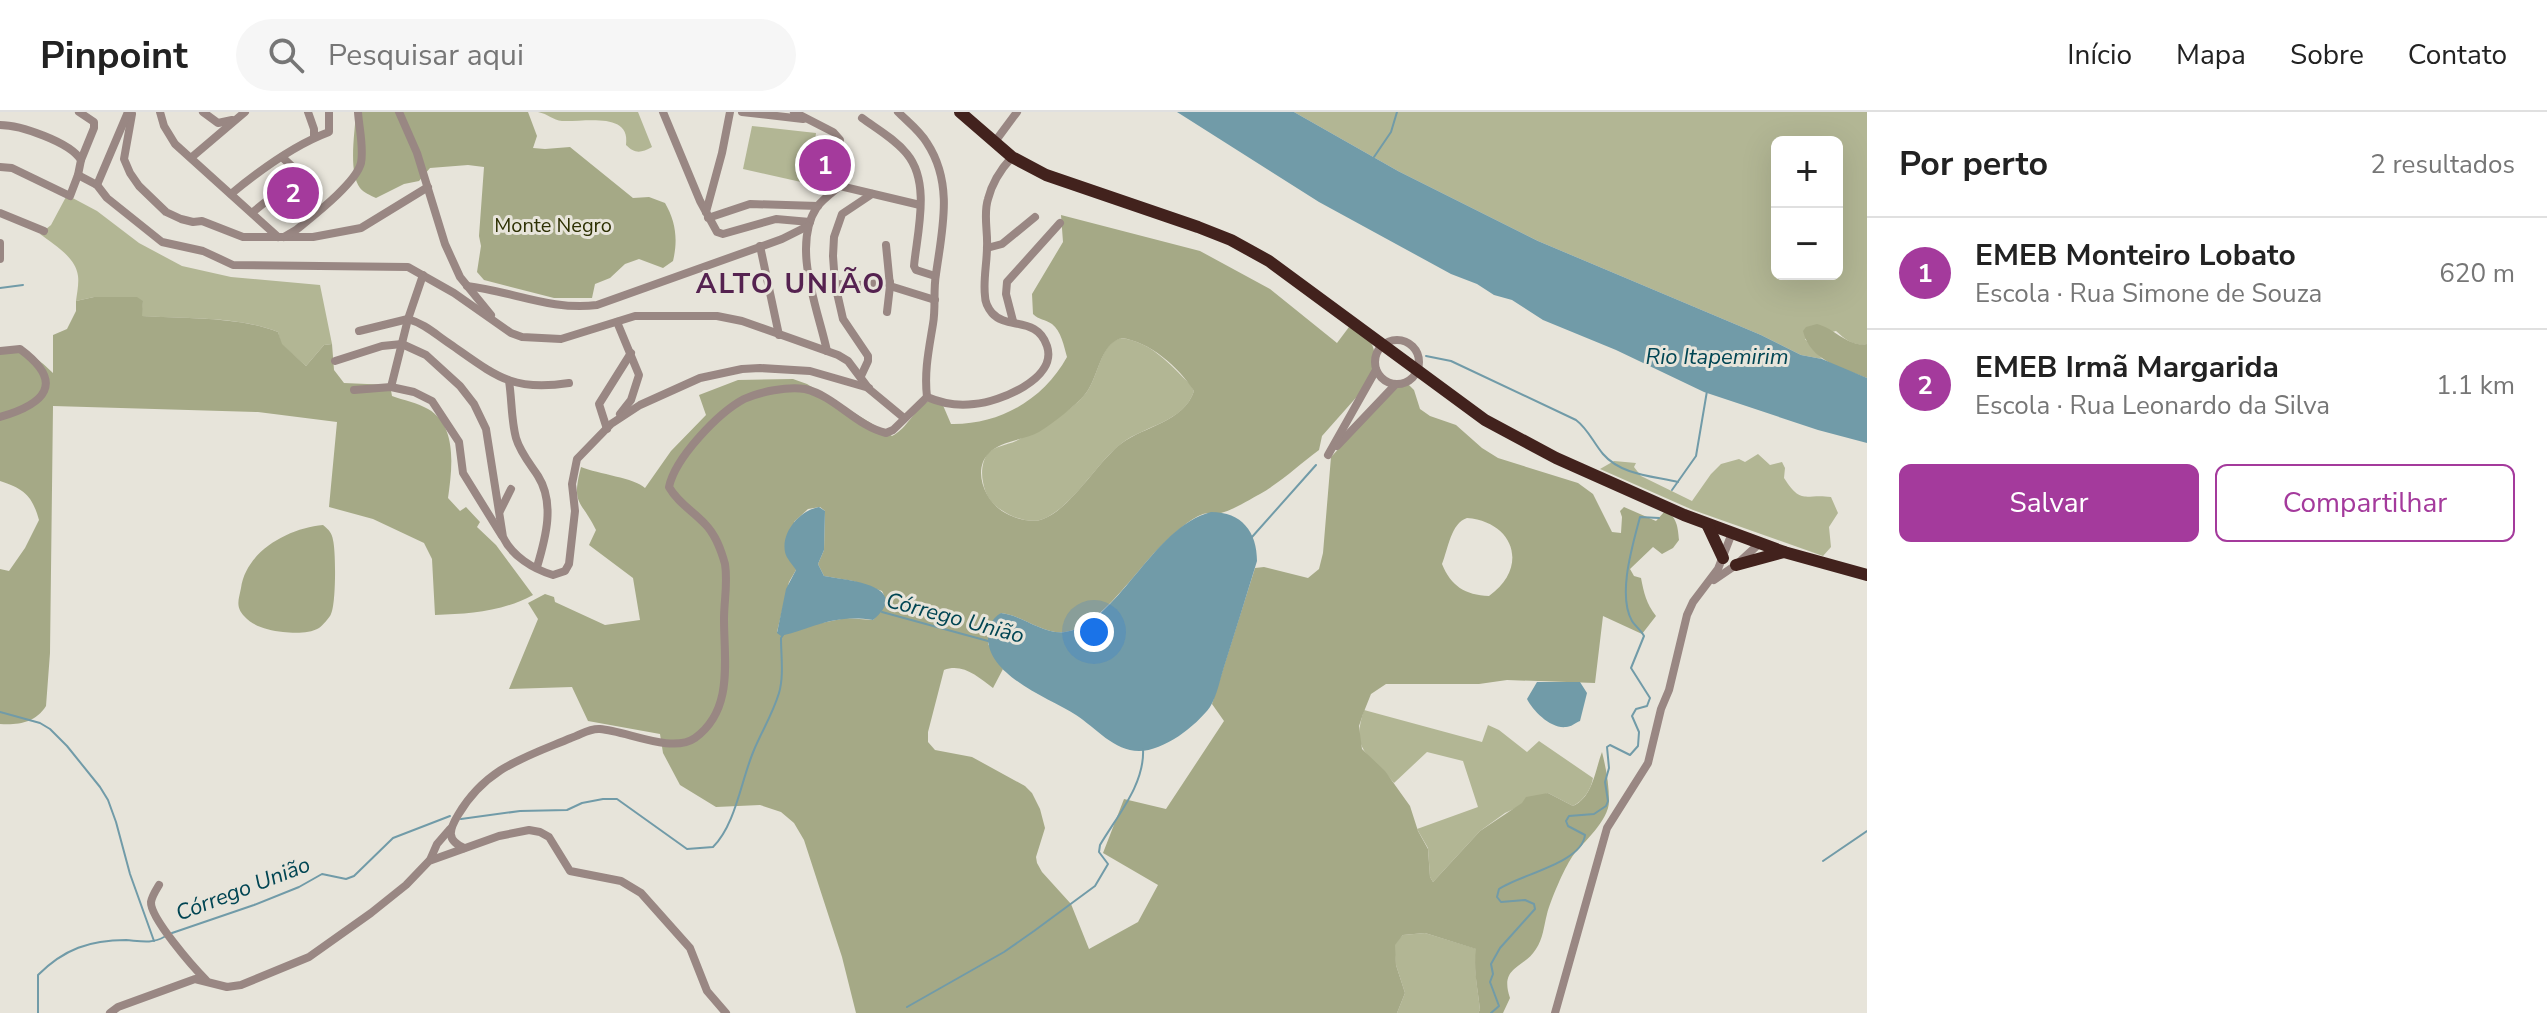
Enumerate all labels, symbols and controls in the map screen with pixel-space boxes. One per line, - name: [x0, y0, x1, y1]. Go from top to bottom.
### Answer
- search box: [236, 19, 796, 91]
- text: Pinpoint: [40, 30, 188, 81]
- icon: search: [264, 33, 308, 77]
- text: Pesquisar aqui: [328, 35, 524, 76]
- text: Início: [2067, 36, 2132, 74]
- text: Mapa: [2176, 36, 2246, 74]
- text: Sobre: [2290, 36, 2364, 74]
- text: Contato: [2408, 36, 2507, 74]
- pin: 1: [799, 135, 851, 195]
- map controls: [1771, 136, 1843, 280]
- button: +: [1771, 136, 1843, 208]
- text: Por perto: [1899, 141, 2048, 187]
- text: 2 resultados: [2370, 147, 2515, 182]
- pin: 2: [267, 163, 319, 223]
- button: −: [1771, 208, 1843, 280]
- park label: Monte Negro: [494, 212, 612, 239]
- text: EMEB Monteiro Lobato: [1975, 235, 2296, 276]
- text: 1: [1917, 256, 1933, 291]
- text: 620 m: [2439, 256, 2515, 291]
- district label: ALTO UNIÃO: [696, 265, 886, 303]
- text: Escola · Rua Simone de Souza: [1975, 276, 2322, 311]
- water label: Rio Itapemirim: [1645, 342, 1789, 372]
- text: EMEB Irmã Margarida: [1975, 347, 2279, 388]
- text: 2: [1917, 368, 1933, 403]
- text: 1.1 km: [2436, 368, 2515, 403]
- text: Escola · Rua Leonardo da Silva: [1975, 388, 2330, 423]
- button: Salvar: [1899, 464, 2199, 542]
- button: Compartilhar: [2215, 464, 2515, 542]
- water label: Córrego União: [883, 585, 1027, 651]
- your location: [1074, 612, 1114, 652]
- water label: Córrego União: [171, 850, 315, 928]

